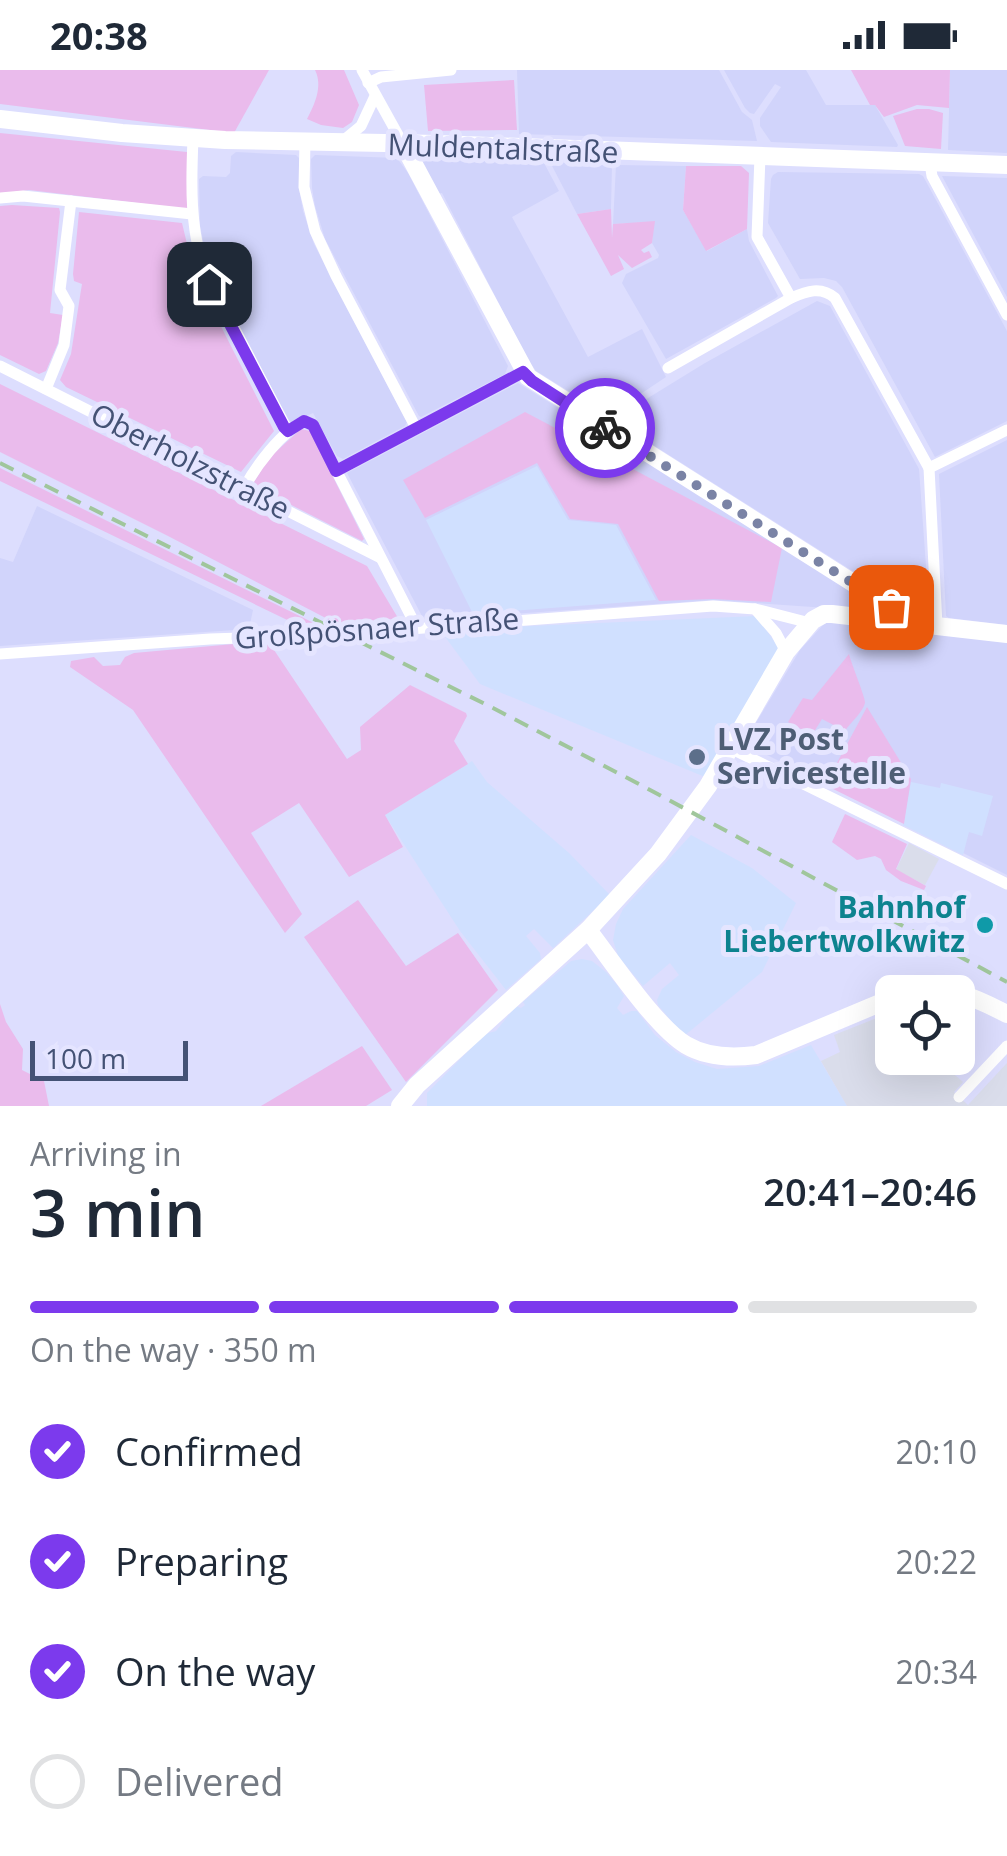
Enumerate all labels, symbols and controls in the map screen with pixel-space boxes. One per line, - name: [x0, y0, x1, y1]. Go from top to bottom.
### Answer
- text: 20:38: [50, 9, 148, 61]
- street label: Muldentalstraße: [387, 123, 619, 172]
- pin: [167, 242, 252, 327]
- icon: home: [182, 257, 237, 312]
- courier: [555, 378, 655, 478]
- street label: Oberholzstraße: [84, 393, 297, 528]
- icon: bike: [578, 401, 633, 456]
- pin: [849, 565, 934, 650]
- icon: bag: [864, 580, 919, 635]
- street label: Großpösnaer Straße: [233, 597, 521, 658]
- place label: LVZ Post Servicestelle: [717, 718, 906, 793]
- marker: LVZ Post Servicestelle: [686, 746, 708, 768]
- place label: Bahnhof Liebertwolkwitz: [723, 886, 966, 961]
- marker: Bahnhof Liebertwolkwitz: [974, 914, 996, 936]
- map controls: [875, 975, 975, 1075]
- button: locate: [875, 975, 975, 1075]
- scale bar: [30, 1036, 188, 1080]
- text: 100 m: [45, 1039, 126, 1077]
- text: Arriving in: [30, 1132, 182, 1175]
- text: 20:41–20:46: [763, 1165, 977, 1217]
- text: 3 min: [30, 1168, 205, 1256]
- text: On the way · 350 m: [30, 1328, 317, 1371]
- icon: check: [30, 1424, 85, 1479]
- text: Confirmed: [115, 1425, 303, 1477]
- text: 20:10: [895, 1430, 977, 1473]
- icon: check: [30, 1534, 85, 1589]
- text: Preparing: [115, 1535, 288, 1587]
- text: 20:22: [895, 1540, 977, 1583]
- icon: check: [30, 1644, 85, 1699]
- text: On the way: [115, 1645, 315, 1697]
- text: 20:34: [895, 1650, 977, 1693]
- text: Delivered: [115, 1755, 284, 1807]

